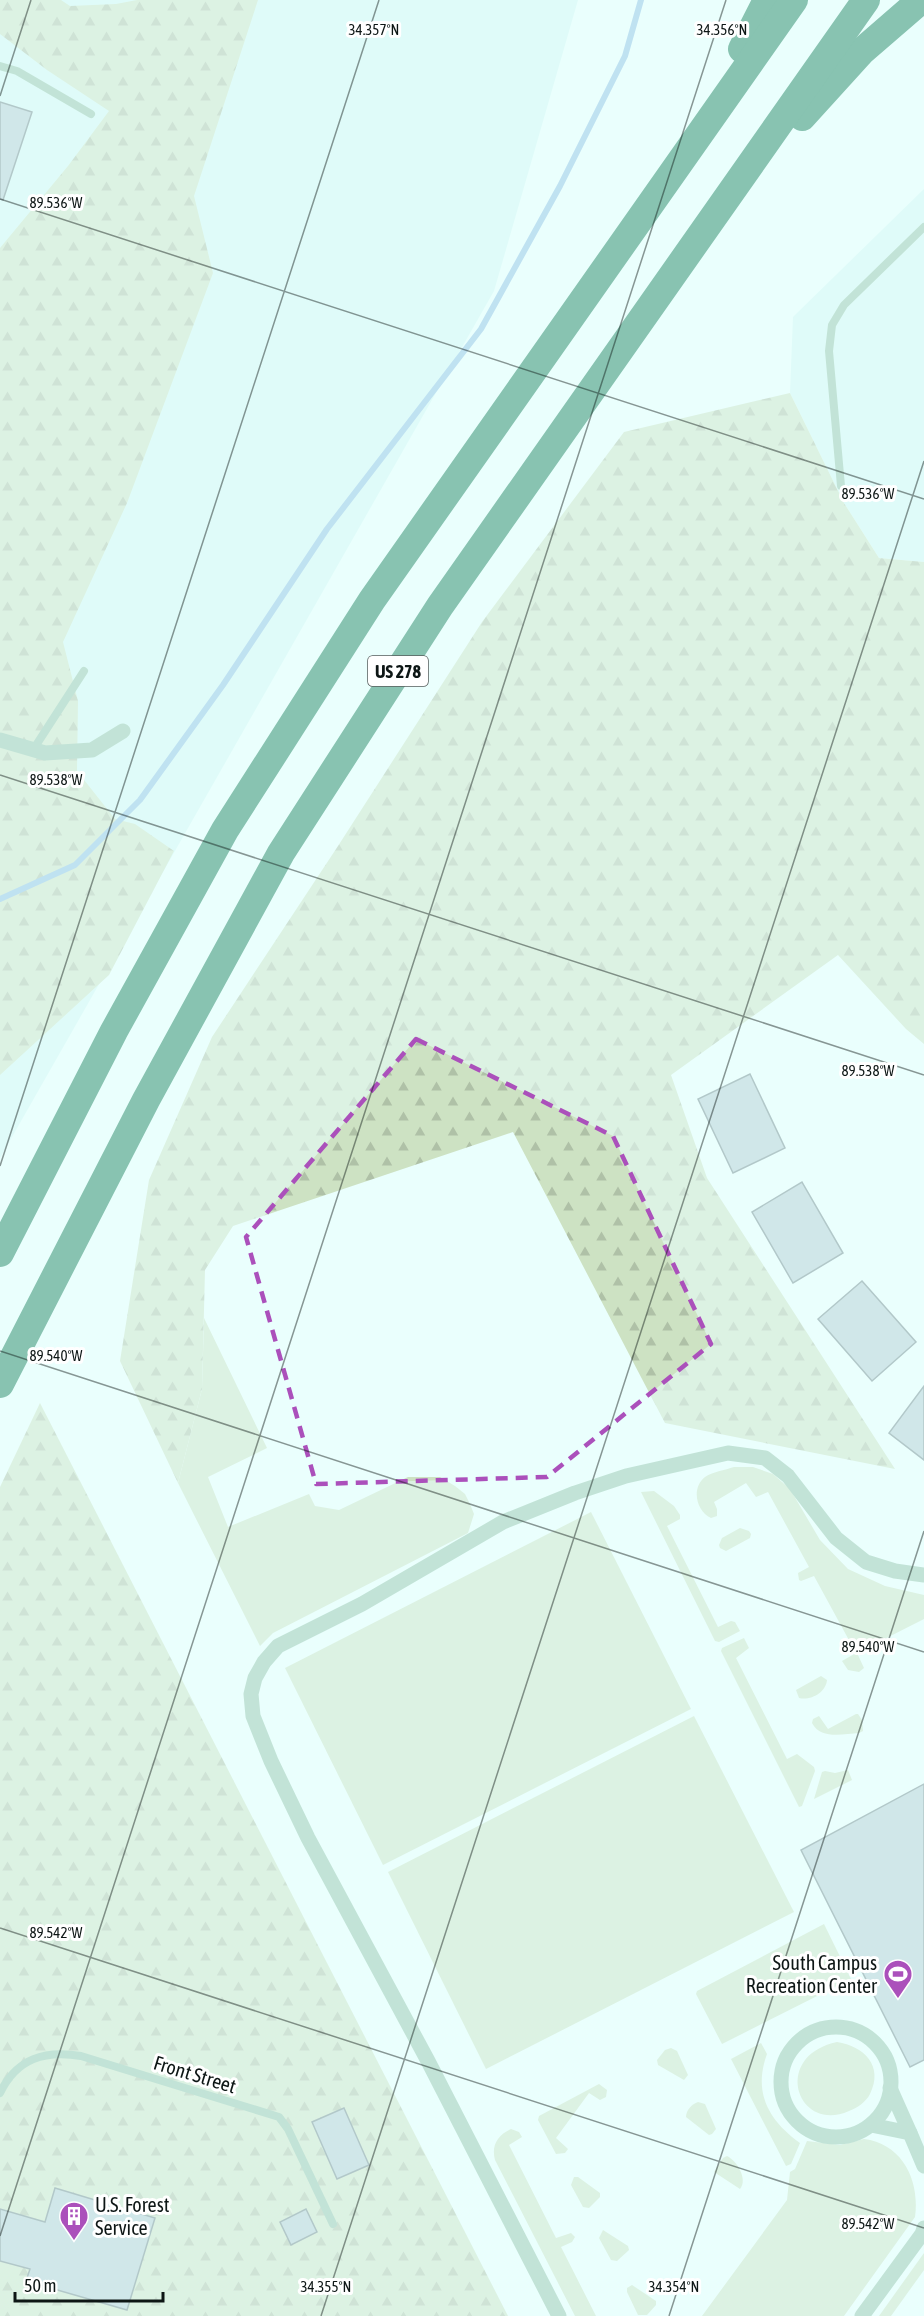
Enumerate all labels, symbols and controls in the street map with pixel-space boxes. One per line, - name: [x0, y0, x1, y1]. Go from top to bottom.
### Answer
- text: 34.357°N: [349, 21, 399, 38]
- text: 34.356°N: [697, 21, 747, 38]
- text: 89.536°W: [30, 194, 83, 211]
- text: 89.536°W: [842, 485, 895, 502]
- road number: US 278: [368, 656, 428, 686]
- text: 89.538°W: [30, 771, 83, 788]
- text: 89.538°W: [842, 1062, 895, 1079]
- text: 89.540°W: [30, 1347, 83, 1364]
- text: 89.540°W: [842, 1638, 895, 1655]
- text: 89.542°W: [30, 1924, 83, 1941]
- place label: South Campus Recreation Center: [746, 1951, 878, 1997]
- sports icon: South Campus Recreation Center: [882, 1958, 914, 2000]
- street label: Front Street: [151, 2051, 239, 2097]
- place label: U.S. Forest Service: [95, 2193, 170, 2239]
- building icon: U.S. Forest Service: [58, 2200, 90, 2242]
- text: 89.542°W: [842, 2215, 895, 2232]
- scale bar: [15, 2265, 164, 2303]
- text: 50 m: [24, 2275, 56, 2296]
- text: 34.355°N: [301, 2278, 351, 2295]
- text: 34.354°N: [649, 2278, 699, 2295]

